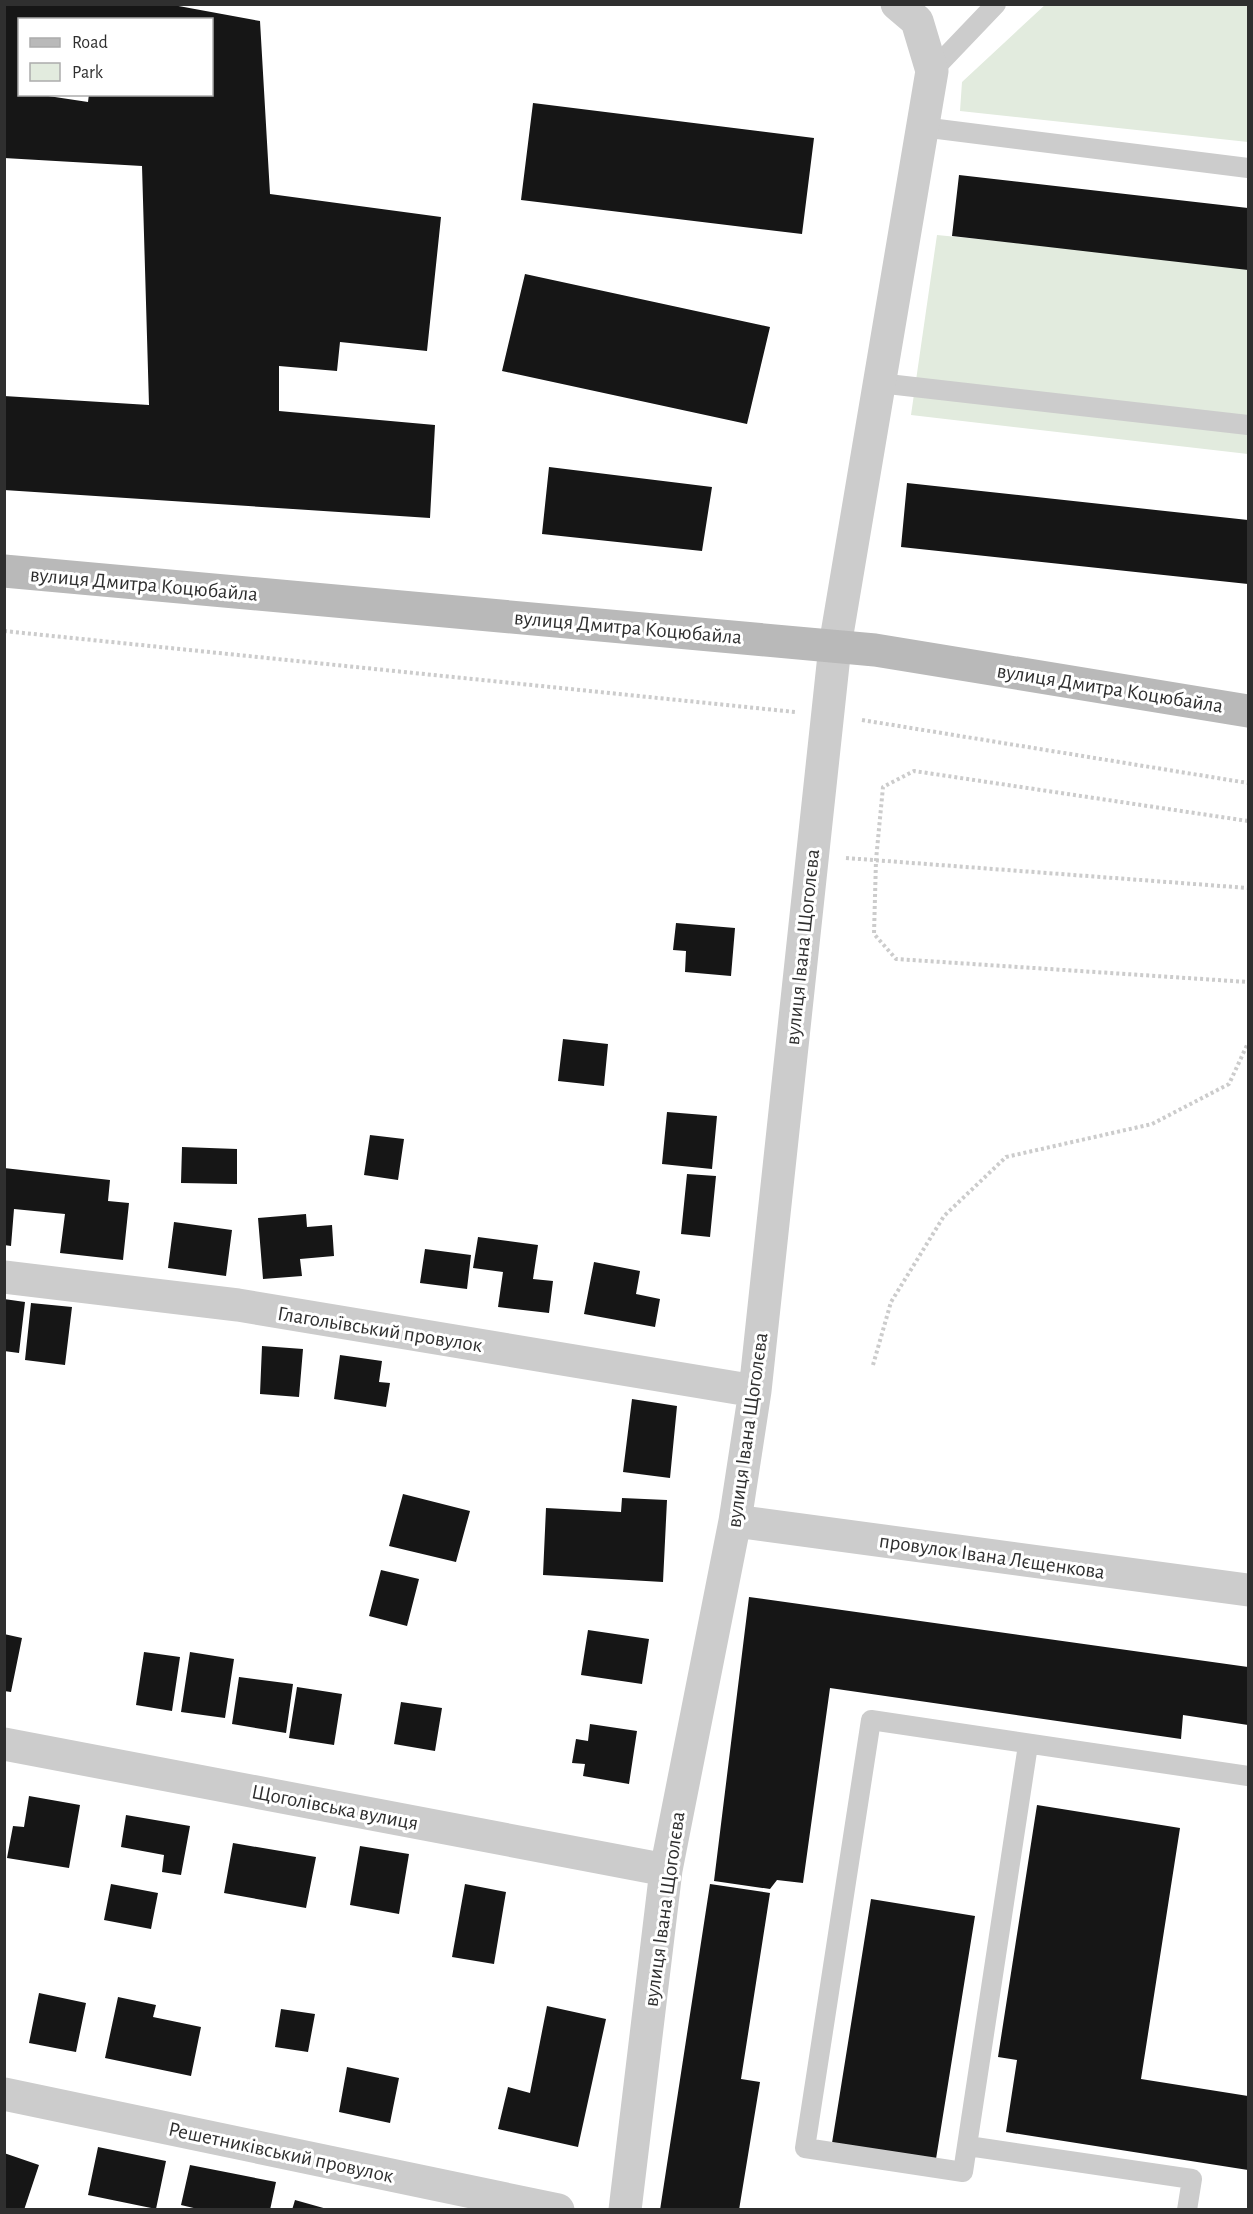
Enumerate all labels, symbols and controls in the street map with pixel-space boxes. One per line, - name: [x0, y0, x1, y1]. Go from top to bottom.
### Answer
- legend: [18, 18, 213, 96]
- text: Road: [72, 34, 108, 52]
- text: Park: [72, 64, 104, 82]
- street label: вулиця Дмитра Коцюбайла: [29, 564, 259, 605]
- street label: вулиця Дмитра Коцюбайла: [513, 607, 743, 648]
- street label: вулиця Дмитра Коцюбайла: [995, 660, 1225, 717]
- street label: вулиця Івана Щоголєва: [782, 848, 823, 1046]
- street label: Глагольївський провулок: [276, 1303, 484, 1356]
- street label: вулиця Івана Щоголєва: [723, 1331, 772, 1529]
- street label: провулок Івана Лєщенкова: [878, 1530, 1107, 1583]
- street label: Щоголівська вулиця: [250, 1781, 420, 1834]
- street label: вулиця Івана Щоголєва: [640, 1810, 689, 2008]
- street label: Решетниківський провулок: [166, 2118, 396, 2187]

